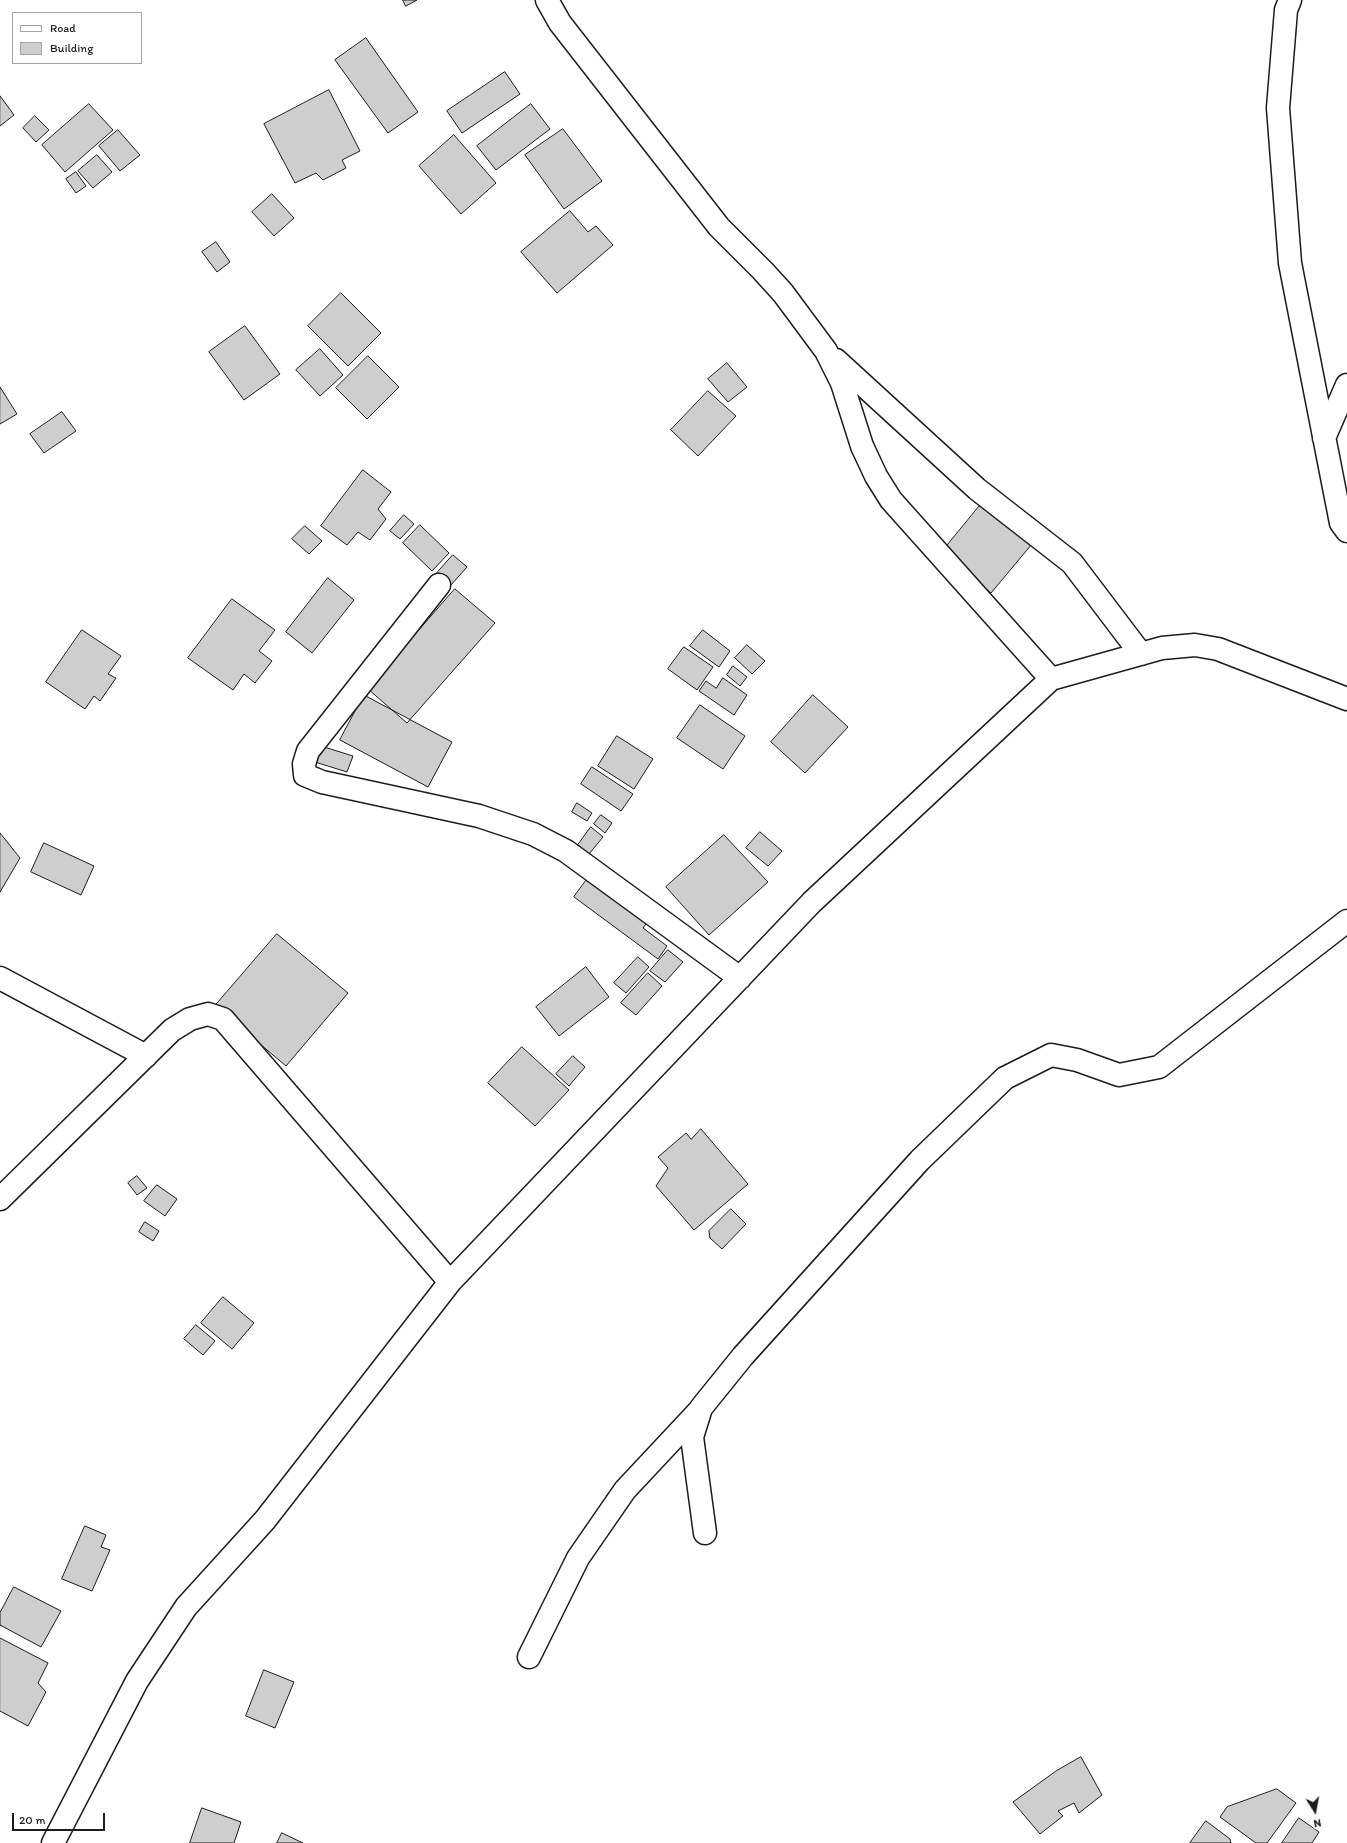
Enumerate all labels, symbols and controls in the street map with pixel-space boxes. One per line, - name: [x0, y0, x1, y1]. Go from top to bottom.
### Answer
- legend: [12, 12, 142, 64]
- text: Road: [50, 21, 76, 35]
- text: Building: [50, 41, 93, 55]
- north arrow: [1295, 1791, 1335, 1831]
- scale bar: [14, 1805, 107, 1831]
- text: 20 m: [19, 1813, 46, 1827]
- text: N: [1312, 1816, 1322, 1830]

